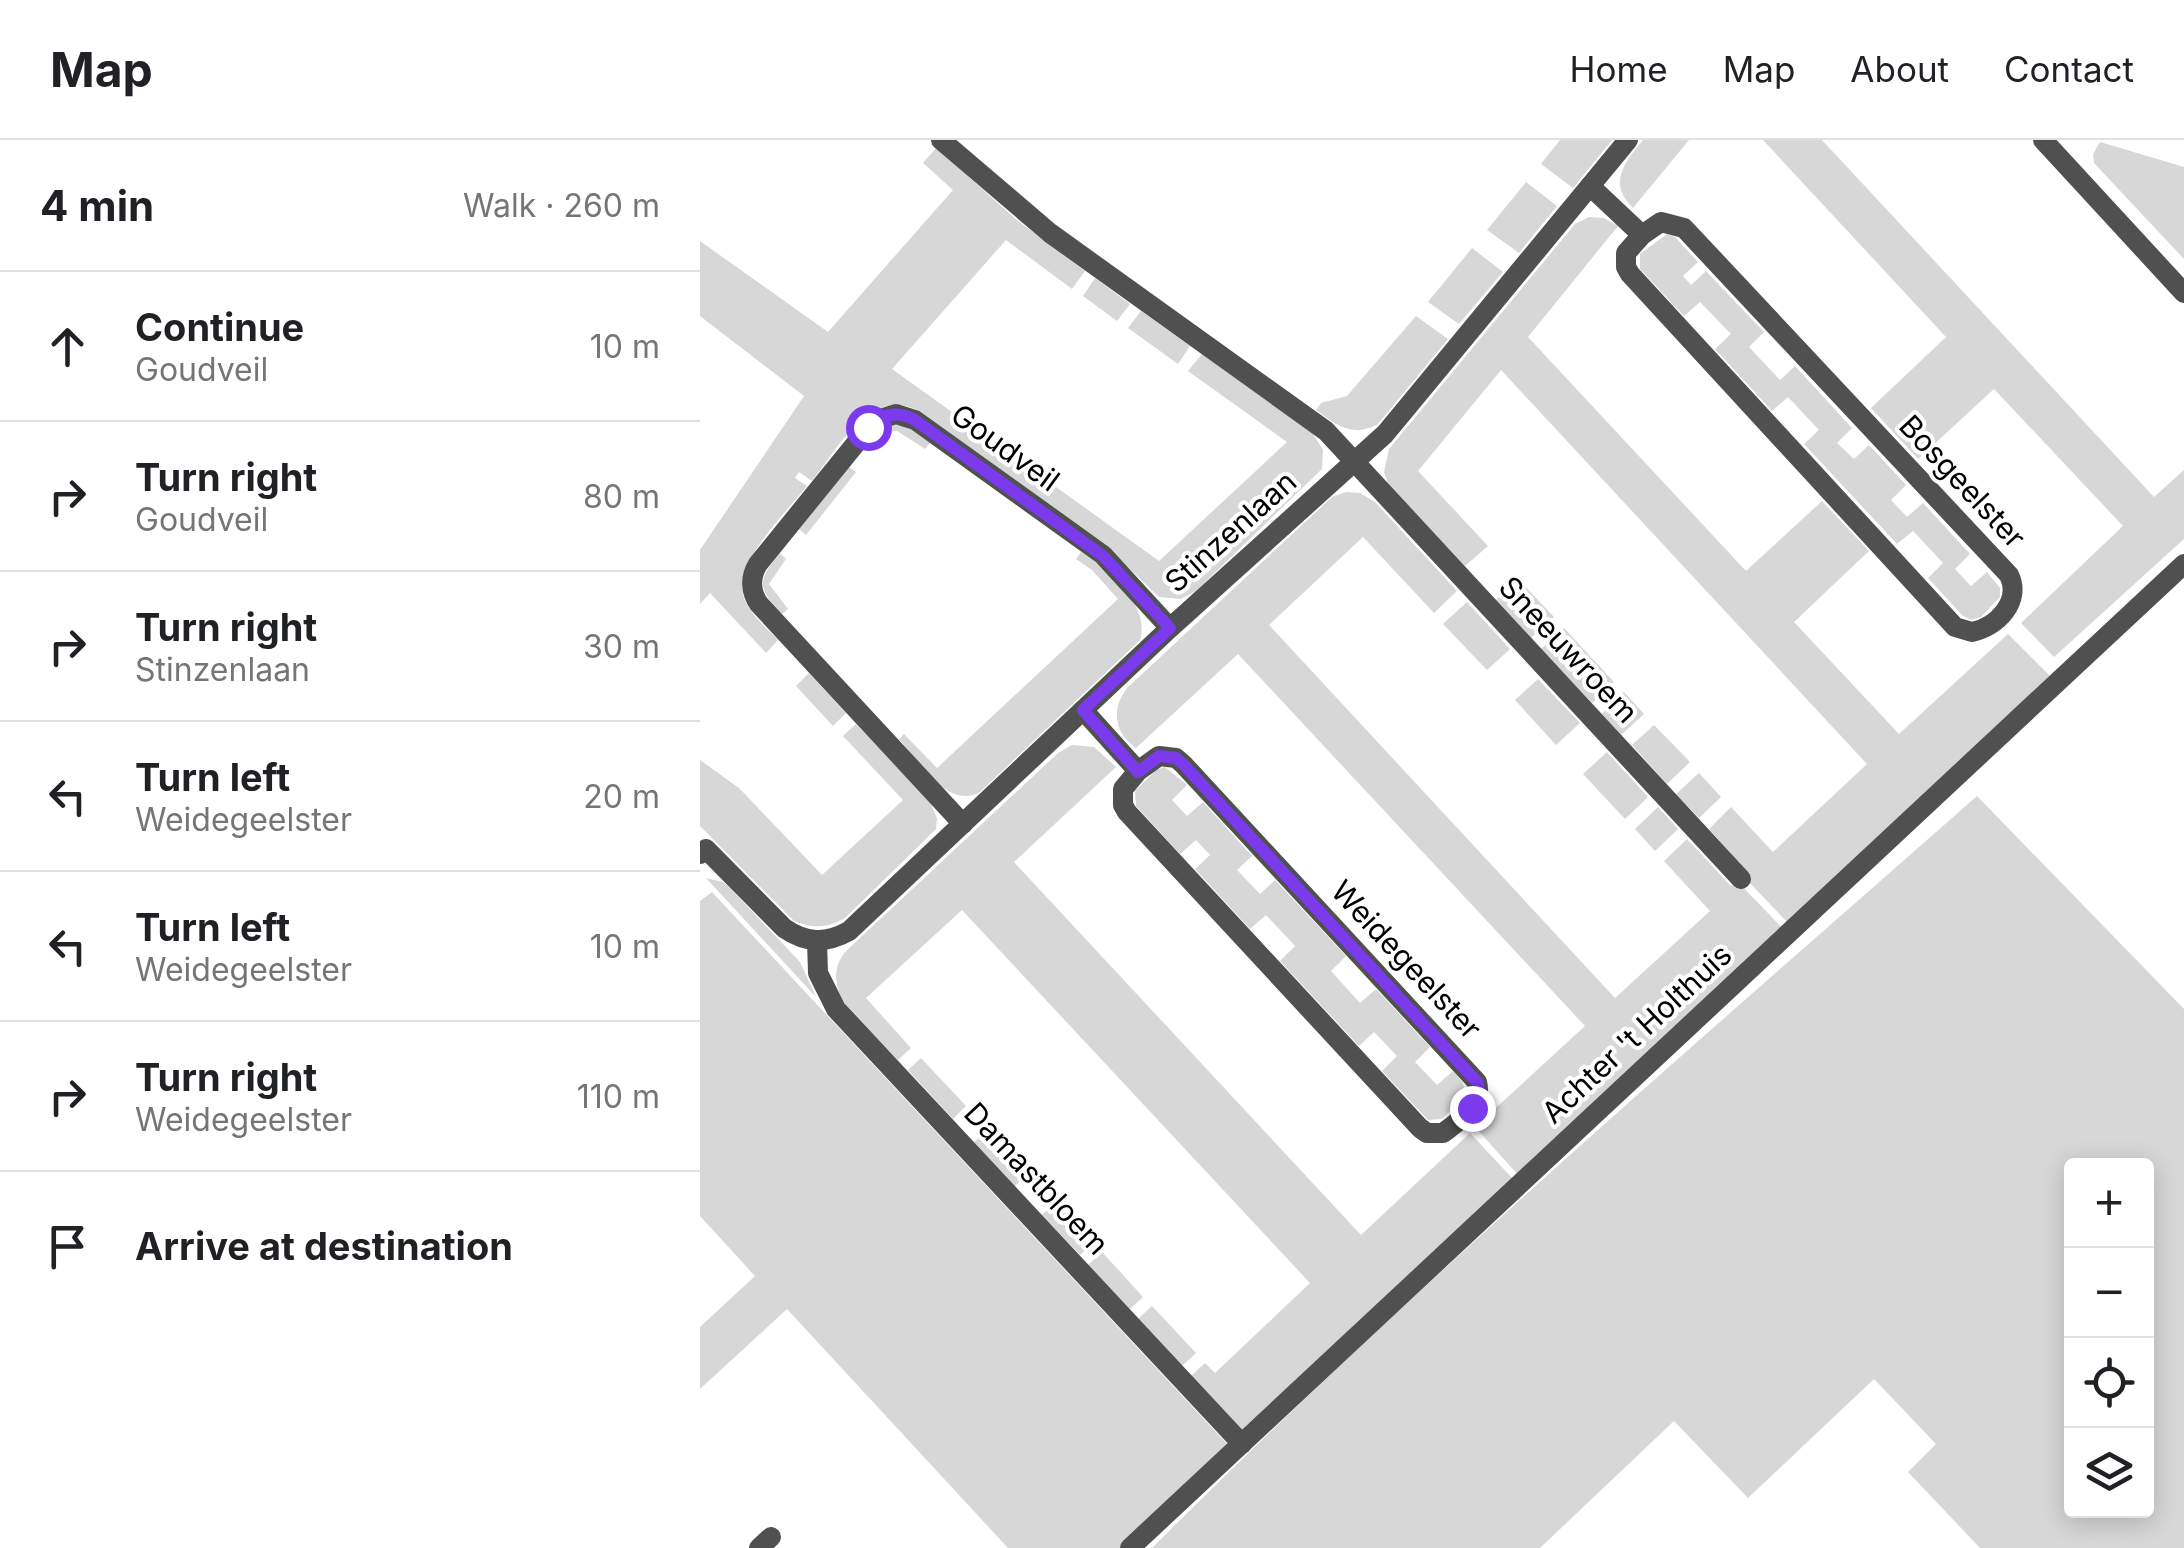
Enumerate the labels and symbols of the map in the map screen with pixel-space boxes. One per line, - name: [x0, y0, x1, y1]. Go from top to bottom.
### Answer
- street label: Goudveil: [944, 396, 1067, 498]
- route start: [846, 405, 892, 451]
- street label: Bosgeelster: [1892, 408, 2033, 555]
- street label: Stinzenlaan: [1157, 463, 1303, 600]
- street label: Sneeuwroem: [1492, 569, 1646, 730]
- street label: Weidegeelster: [1324, 873, 1489, 1046]
- street label: Achter 't Holthuis: [1534, 936, 1739, 1130]
- route end: [1450, 1086, 1496, 1132]
- street label: Damastbloem: [957, 1095, 1116, 1262]

